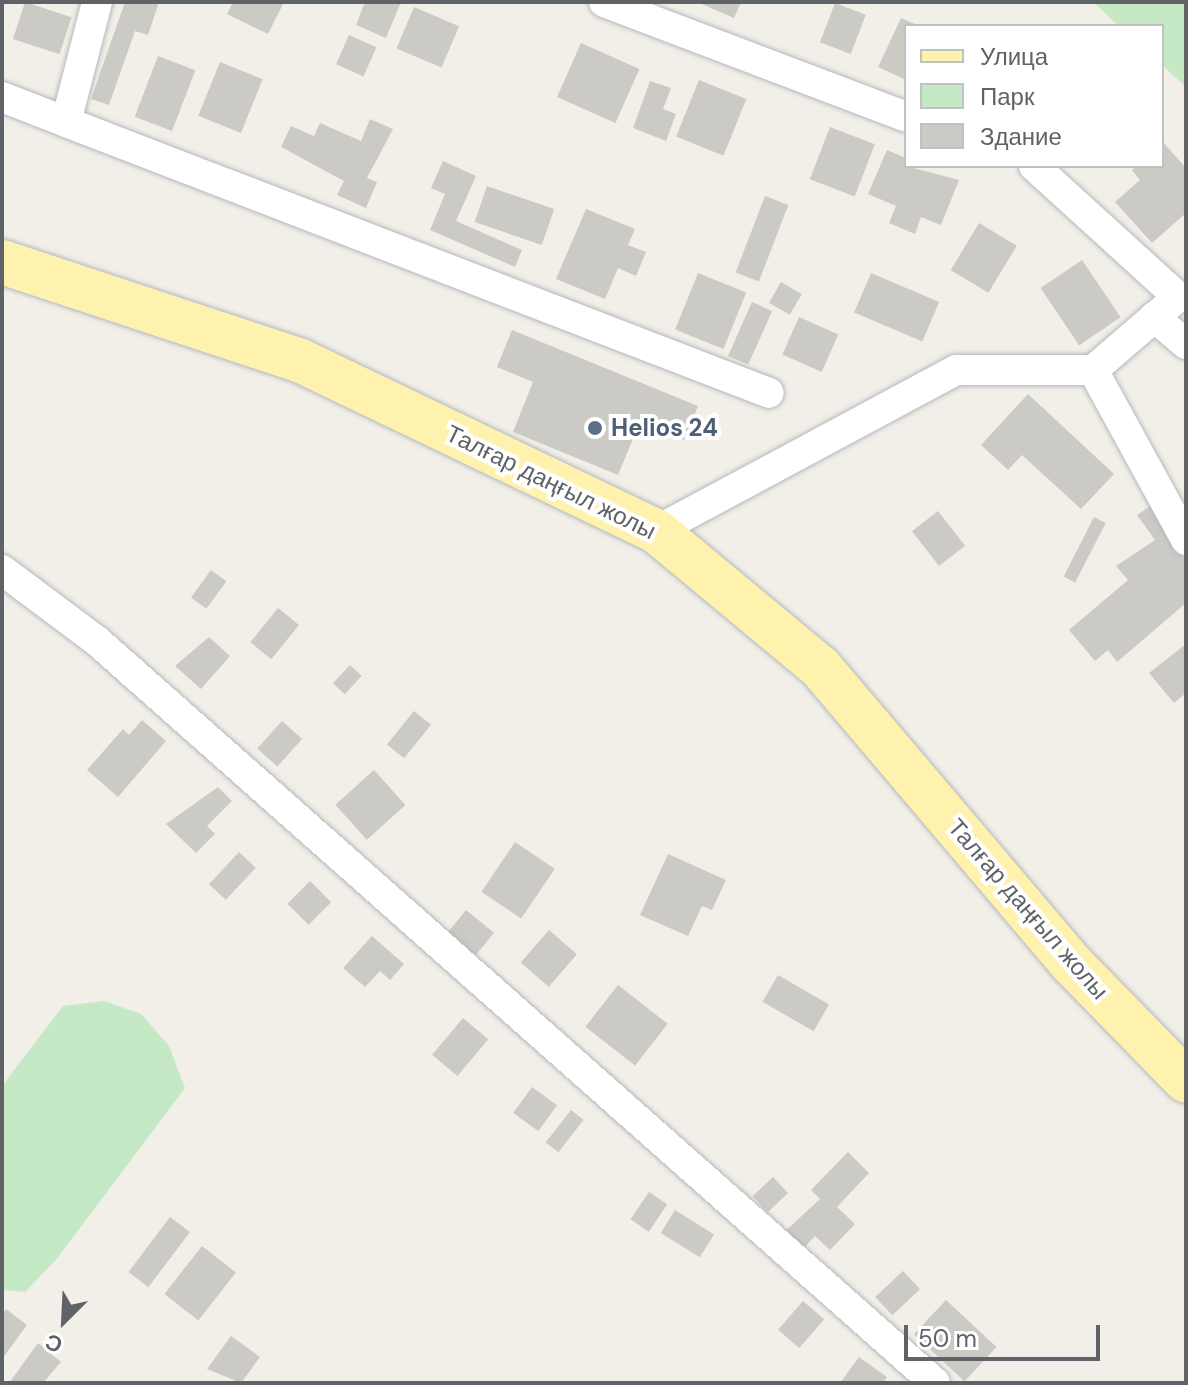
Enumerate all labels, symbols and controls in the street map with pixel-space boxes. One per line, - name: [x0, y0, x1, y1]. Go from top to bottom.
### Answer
- legend: [904, 24, 1164, 168]
- text: Улица: [980, 41, 1048, 72]
- text: Парк: [980, 81, 1034, 112]
- text: Здание: [980, 121, 1062, 152]
- place label: Helios 24: [611, 414, 718, 442]
- street label: Талғар даңғыл жолы: [441, 419, 661, 545]
- marker: Helios 24: [586, 419, 604, 437]
- street label: Талғар даңғыл жолы: [942, 813, 1114, 1005]
- north arrow: [24, 1281, 104, 1361]
- scale bar: [908, 1309, 1104, 1359]
- text: 50 m: [918, 1323, 977, 1354]
- text: С: [41, 1327, 67, 1360]

